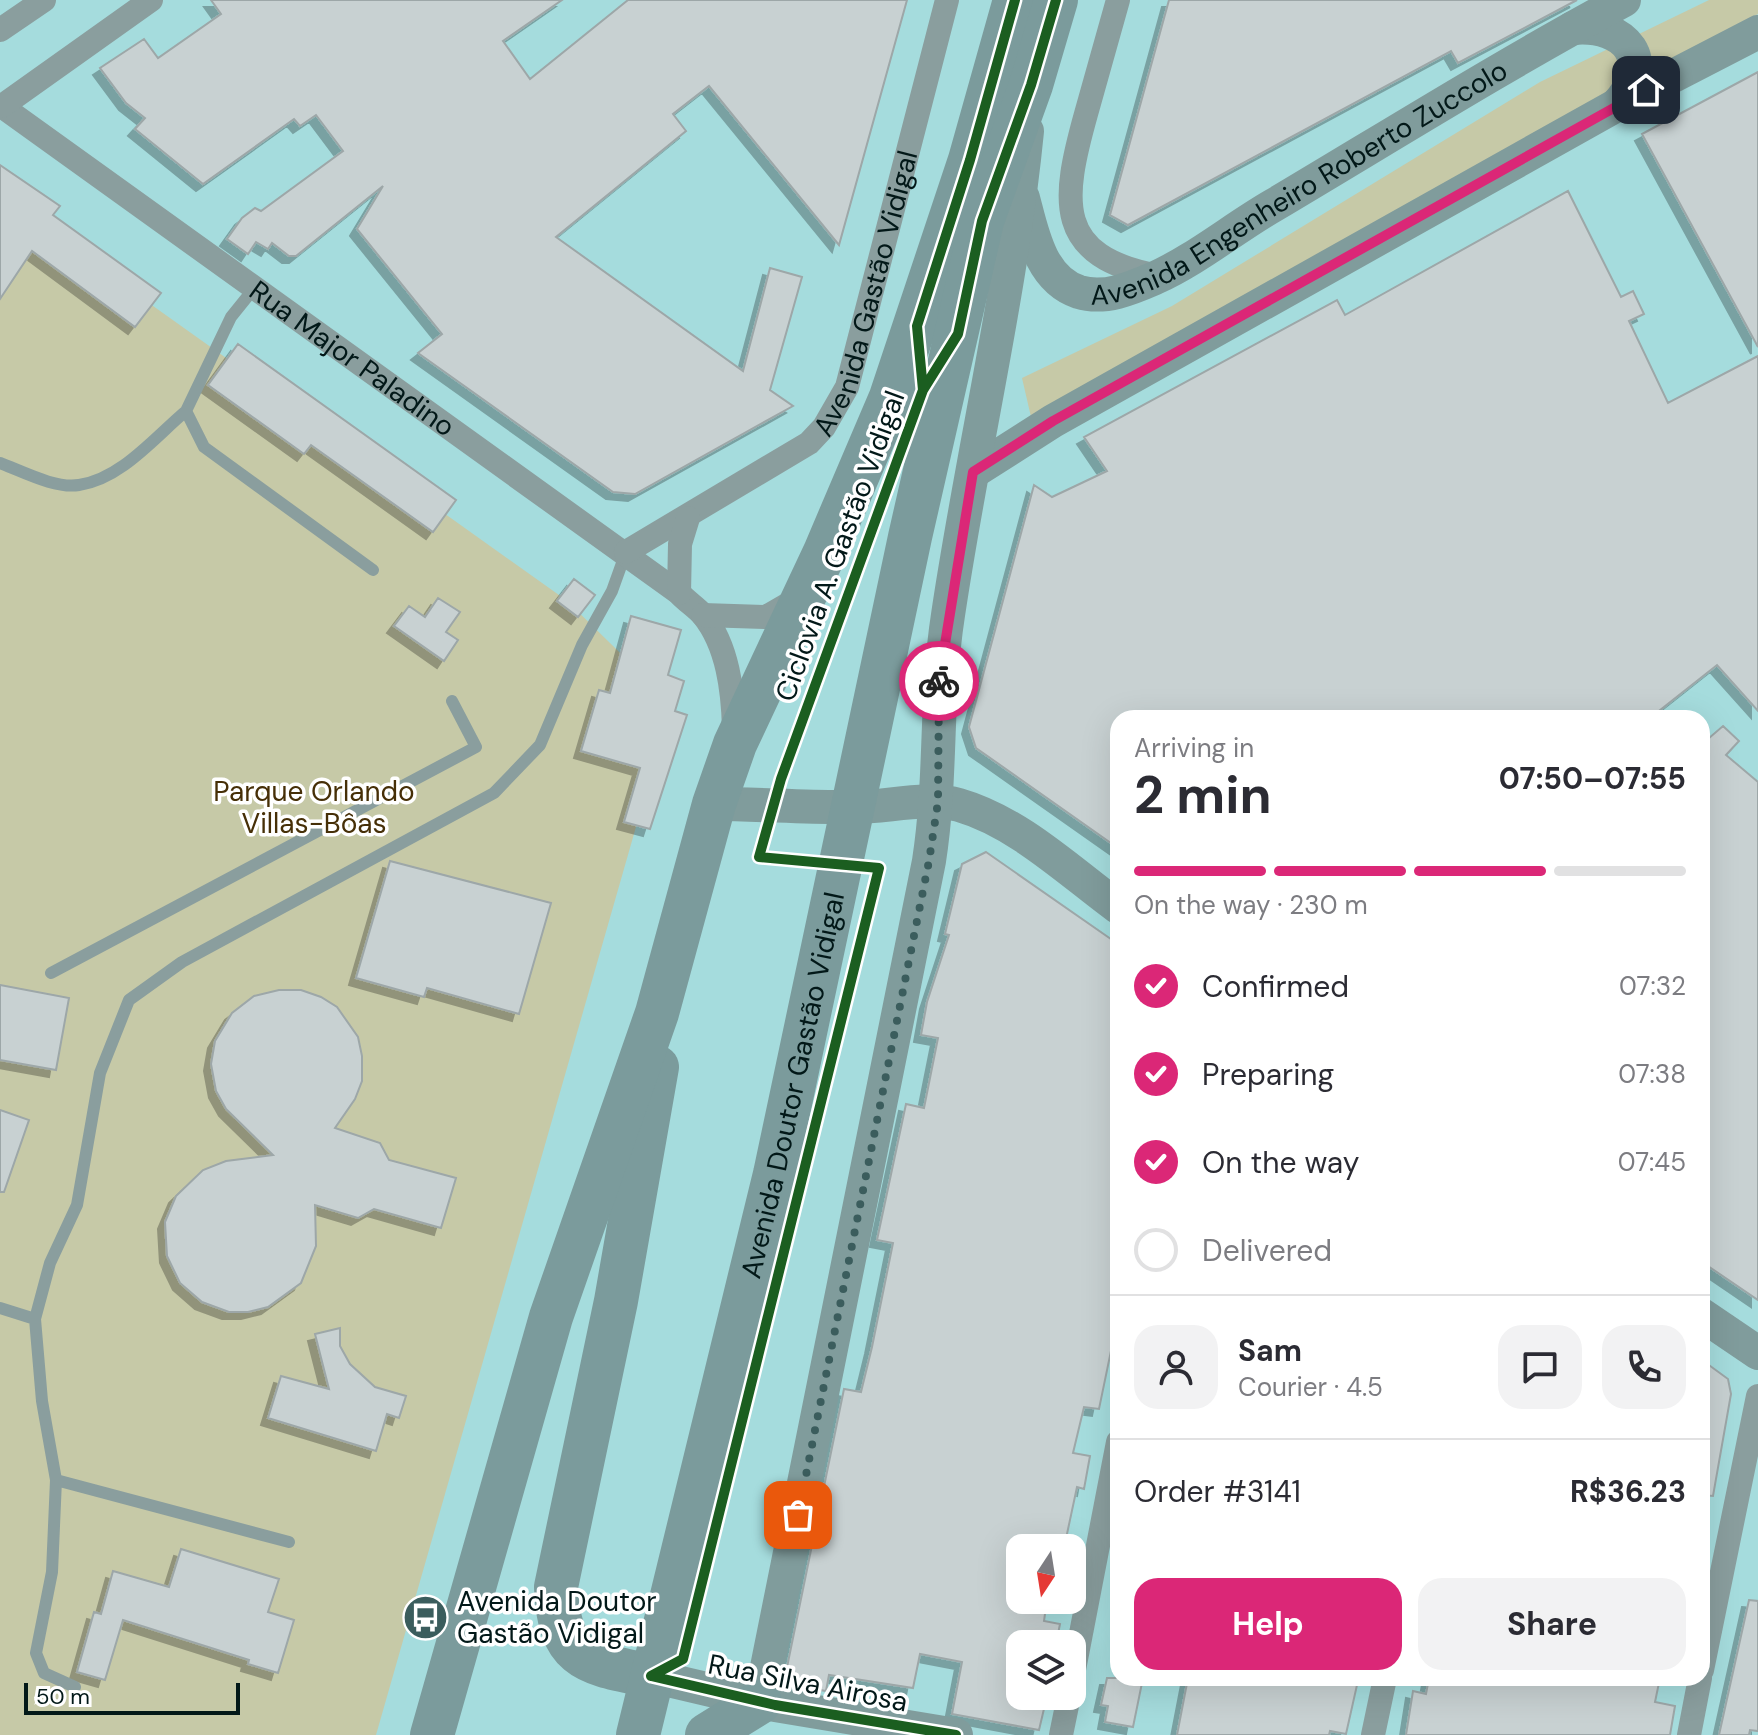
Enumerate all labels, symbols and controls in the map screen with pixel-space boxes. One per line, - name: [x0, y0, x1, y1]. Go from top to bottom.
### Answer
- street label: Avenida Engenheiro Roberto Zuccolo: [1090, 51, 1514, 313]
- pin: [1612, 56, 1680, 124]
- icon: home: [1624, 68, 1668, 112]
- street label: Avenida Gastão Vidigal: [804, 147, 926, 443]
- street label: Rua Major Paladino: [242, 272, 463, 445]
- street label: Ciclovia A. Gastão Vidigal: [767, 386, 913, 706]
- courier: [899, 641, 979, 721]
- icon: bike: [917, 659, 961, 703]
- text: Arriving in: [1134, 731, 1254, 765]
- text: 07:50–07:55: [1499, 759, 1686, 798]
- text: 2 min: [1134, 761, 1272, 829]
- park label: Parque Orlando Villas-Bôas: [213, 773, 415, 842]
- text: On the way · 230 m: [1134, 888, 1368, 922]
- street label: Avenida Doutor Gastão Vidigal: [732, 889, 853, 1282]
- icon: check: [1134, 964, 1178, 1008]
- text: Confirmed: [1202, 967, 1349, 1006]
- text: 07:32: [1619, 969, 1686, 1003]
- icon: check: [1134, 1052, 1178, 1096]
- text: Preparing: [1202, 1055, 1334, 1094]
- text: 07:38: [1618, 1057, 1686, 1091]
- icon: check: [1134, 1140, 1178, 1184]
- text: On the way: [1202, 1143, 1359, 1182]
- text: 07:45: [1618, 1145, 1686, 1179]
- text: Delivered: [1202, 1231, 1332, 1270]
- button: person: [1134, 1325, 1218, 1409]
- button: chat: [1498, 1325, 1582, 1409]
- button: phone: [1602, 1325, 1686, 1409]
- text: Sam: [1238, 1331, 1302, 1370]
- text: Courier · 4.5: [1238, 1370, 1383, 1404]
- text: Order #3141: [1134, 1472, 1301, 1511]
- text: R$36.23: [1570, 1472, 1686, 1511]
- pin: [764, 1481, 832, 1549]
- icon: bag: [776, 1493, 820, 1537]
- north arrow: [1006, 1534, 1086, 1614]
- map controls: [1006, 1534, 1086, 1710]
- button: Help: [1134, 1578, 1402, 1670]
- button: Share: [1418, 1578, 1686, 1670]
- place label: Avenida Doutor Gastão Vidigal: [457, 1583, 657, 1652]
- bus stop icon: Avenida Doutor Gastão Vidigal: [402, 1593, 450, 1641]
- button: layers: [1006, 1630, 1086, 1710]
- street label: Rua Silva Airosa: [705, 1646, 911, 1720]
- scale bar: [24, 1679, 240, 1715]
- text: 50 m: [36, 1682, 90, 1711]

